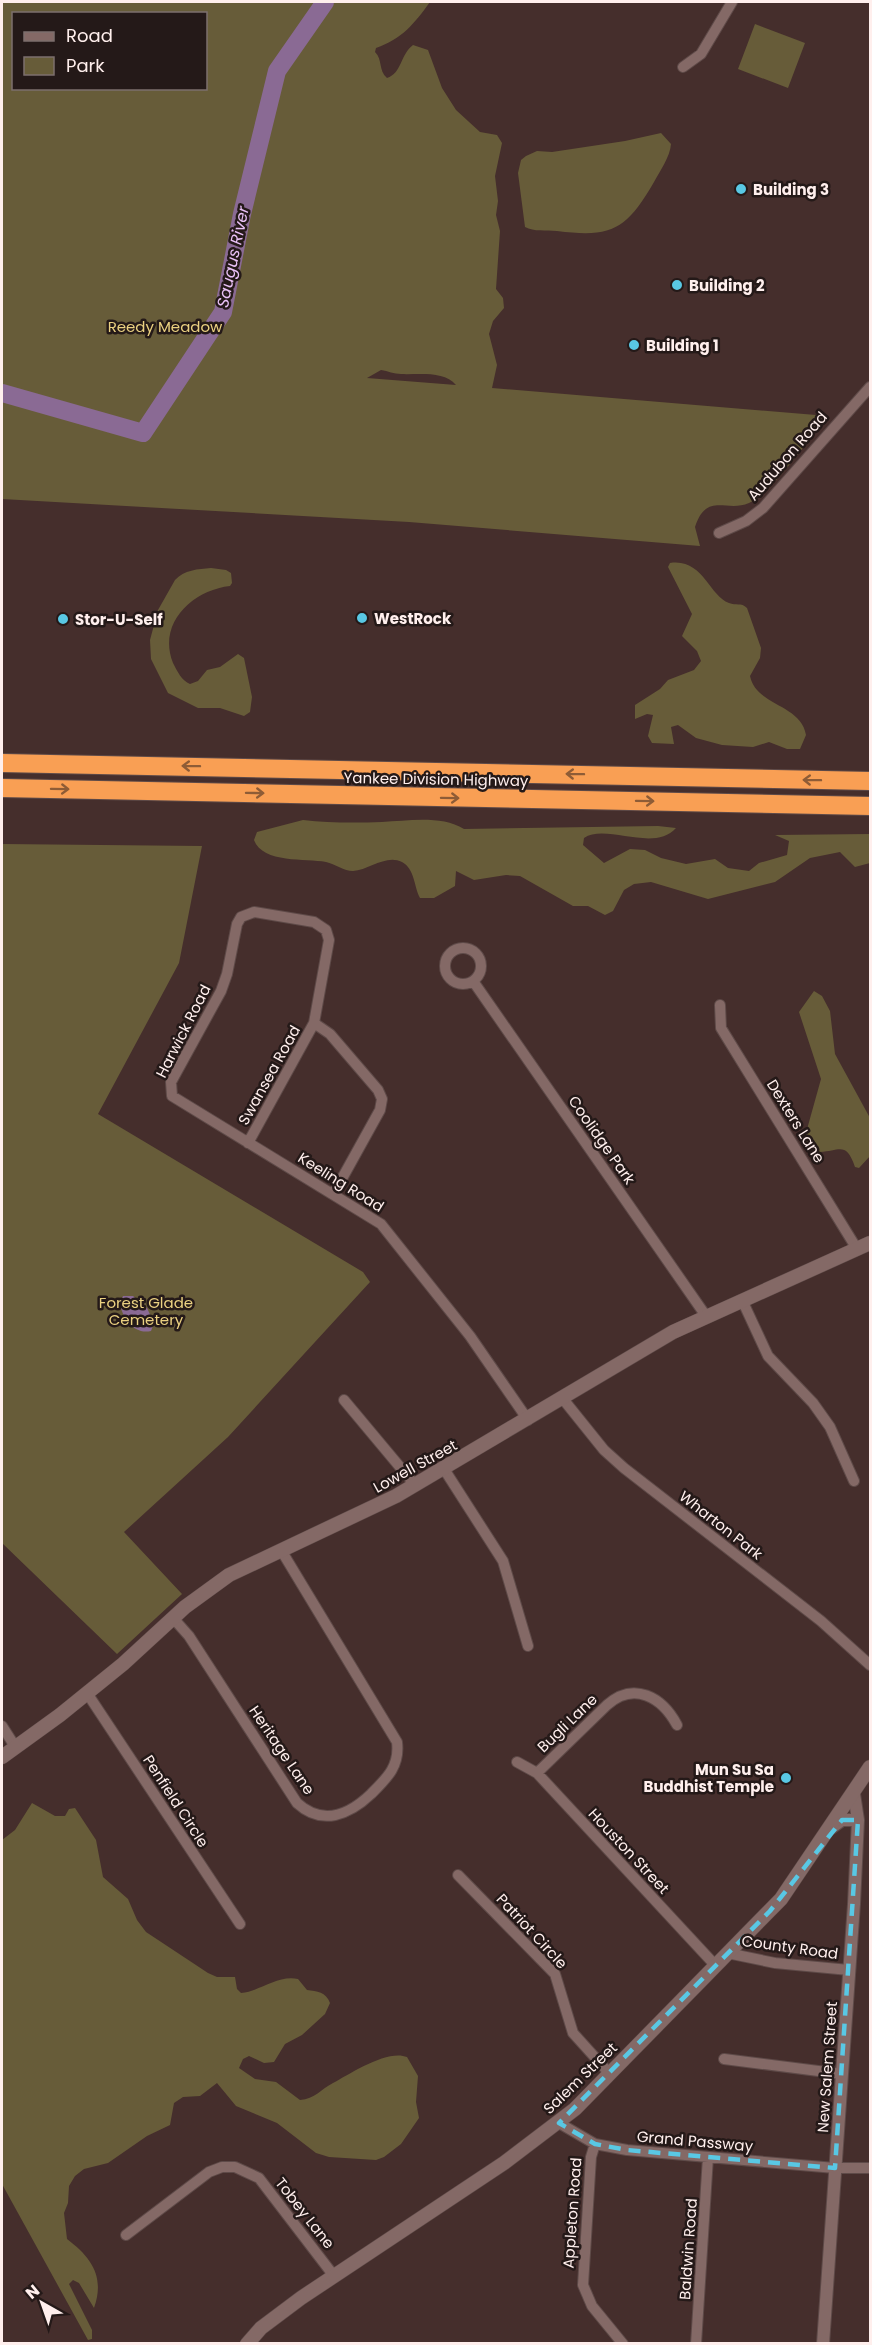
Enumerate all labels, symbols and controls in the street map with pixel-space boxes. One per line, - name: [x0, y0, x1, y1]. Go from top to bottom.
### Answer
- legend: [12, 12, 207, 90]
- text: Road: [66, 23, 113, 48]
- text: Park: [66, 53, 105, 78]
- place label: Building 3: [753, 179, 829, 200]
- marker: Building 3: [734, 182, 748, 196]
- water label: Saugus River: [211, 203, 255, 310]
- place label: Building 2: [689, 275, 765, 296]
- marker: Building 2: [670, 278, 684, 292]
- park label: Reedy Meadow: [108, 316, 223, 337]
- place label: Building 1: [646, 335, 719, 356]
- marker: Building 1: [627, 338, 641, 352]
- street label: Audubon Road: [742, 407, 832, 505]
- place label: WestRock: [374, 608, 452, 629]
- place label: Stor-U-Self: [75, 609, 163, 630]
- marker: WestRock: [355, 611, 369, 625]
- marker: Stor-U-Self: [56, 612, 70, 626]
- one-way arrow: [182, 761, 202, 772]
- street label: Yankee Division Highway: [344, 767, 529, 791]
- one-way arrow: [566, 769, 586, 780]
- one-way arrow: [803, 774, 823, 786]
- one-way arrow: [49, 783, 69, 795]
- one-way arrow: [244, 787, 264, 799]
- one-way arrow: [439, 792, 459, 804]
- one-way arrow: [634, 795, 654, 807]
- street label: Harwick Road: [151, 981, 215, 1081]
- street label: Swansea Road: [233, 1021, 305, 1129]
- street label: Dexters Lane: [762, 1075, 830, 1167]
- street label: Coolidge Park: [564, 1091, 641, 1189]
- street label: Keeling Road: [294, 1147, 388, 1217]
- park label: Forest Glade Cemetery: [99, 1292, 193, 1330]
- street label: Lowell Street: [369, 1434, 461, 1498]
- street label: Wharton Park: [675, 1486, 767, 1564]
- street label: Bugli Lane: [532, 1689, 602, 1757]
- street label: Heritage Lane: [244, 1701, 320, 1799]
- street label: Penfield Circle: [138, 1751, 214, 1851]
- place label: Mun Su Sa Buddhist Temple: [644, 1759, 774, 1797]
- marker: Mun Su Sa Buddhist Temple: [779, 1771, 793, 1785]
- street label: Houston Street: [584, 1804, 674, 1898]
- street label: Patriot Circle: [492, 1889, 572, 1973]
- street label: County Road: [740, 1930, 840, 1964]
- street label: New Salem Street: [812, 2001, 842, 2133]
- street label: Salem Street: [538, 2037, 622, 2119]
- street label: Grand Passway: [636, 2125, 755, 2157]
- street label: Appleton Road: [558, 2157, 586, 2269]
- street label: Tobey Lane: [271, 2173, 339, 2253]
- street label: Baldwin Road: [674, 2198, 702, 2300]
- north arrow: [12, 2273, 72, 2333]
- text: N: [21, 2279, 45, 2305]

